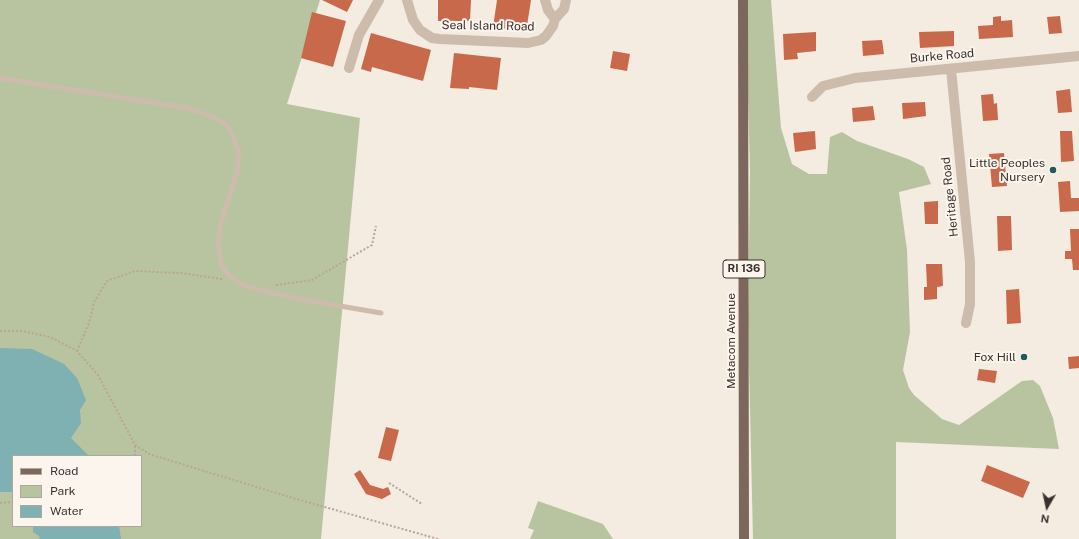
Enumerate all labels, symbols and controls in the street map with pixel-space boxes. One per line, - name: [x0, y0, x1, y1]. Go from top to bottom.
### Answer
- street label: Seal Island Road: [441, 18, 535, 34]
- street label: Burke Road: [909, 46, 975, 66]
- street label: Heritage Road: [939, 156, 961, 238]
- place label: Little Peoples Nursery: [969, 156, 1045, 184]
- marker: Little Peoples Nursery: [1048, 165, 1058, 175]
- road number: RI 136: [723, 260, 765, 278]
- street label: Metacom Avenue: [724, 293, 738, 389]
- place label: Fox Hill: [974, 350, 1016, 364]
- marker: Fox Hill: [1019, 352, 1029, 362]
- legend: [12, 455, 142, 527]
- text: Road: [50, 464, 78, 478]
- text: Park: [50, 484, 76, 498]
- north arrow: [1027, 487, 1067, 527]
- text: Water: [50, 504, 83, 518]
- text: N: [1040, 512, 1050, 525]

